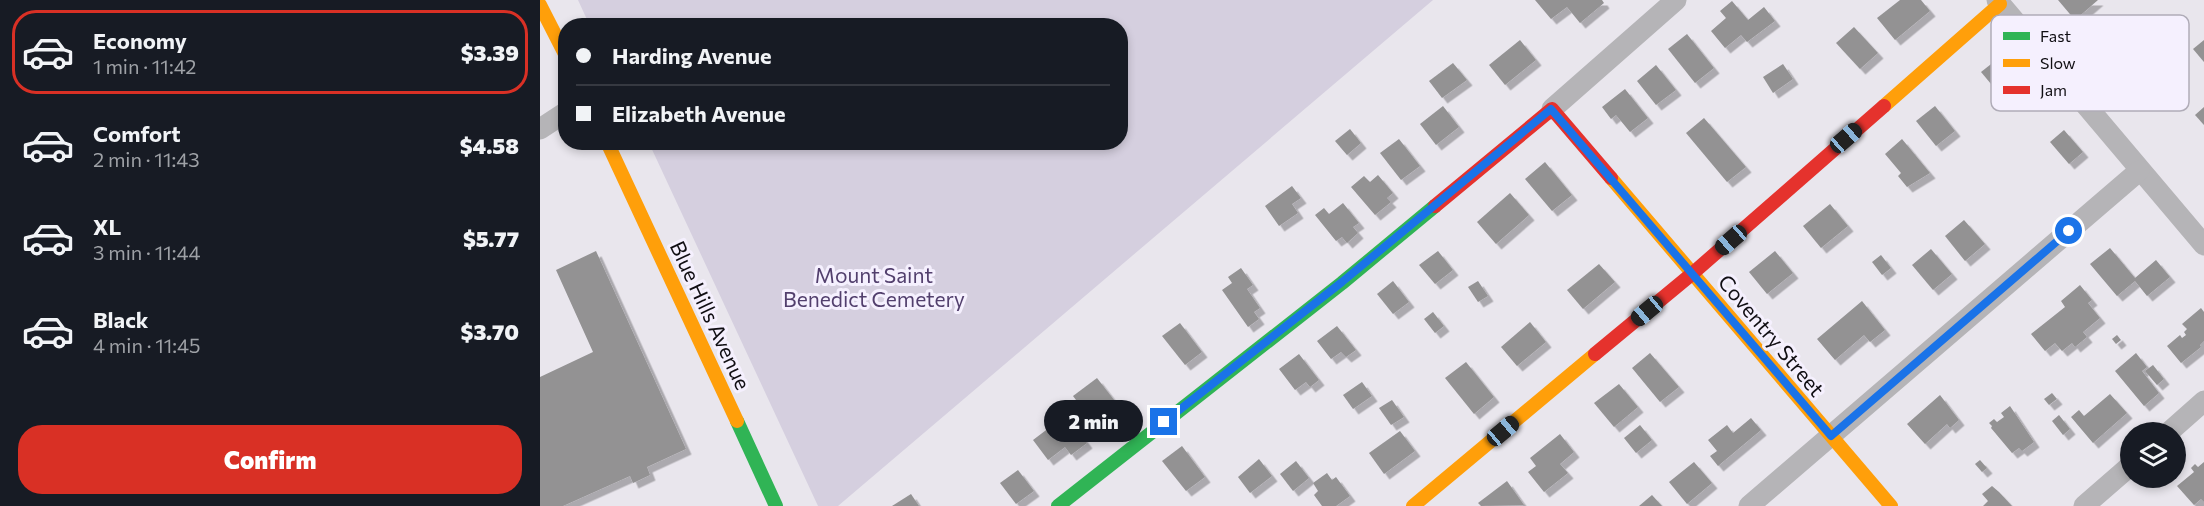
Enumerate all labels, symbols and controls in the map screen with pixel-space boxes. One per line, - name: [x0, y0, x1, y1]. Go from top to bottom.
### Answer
- legend: [1991, 15, 2189, 111]
- icon: car: [21, 25, 75, 79]
- text: Fast: [2040, 26, 2071, 45]
- text: Economy: [93, 27, 187, 54]
- text: $3.39: [461, 39, 519, 66]
- text: Harding Avenue: [612, 42, 772, 69]
- text: Slow: [2040, 53, 2076, 72]
- text: 1 min · 11:42: [93, 54, 196, 78]
- text: Jam: [2040, 80, 2067, 99]
- text: Elizabeth Avenue: [612, 100, 786, 127]
- icon: car: [21, 118, 75, 172]
- car: [1827, 119, 1865, 157]
- text: Comfort: [93, 120, 181, 147]
- text: $4.58: [460, 132, 519, 159]
- text: 2 min · 11:43: [93, 147, 200, 171]
- icon: car: [21, 211, 75, 265]
- text: XL: [93, 213, 121, 240]
- route start: [2055, 217, 2082, 244]
- car: [1712, 221, 1750, 259]
- text: $5.77: [463, 225, 519, 252]
- street label: Blue Hills Avenue: [666, 237, 756, 393]
- text: 3 min · 11:44: [93, 240, 201, 264]
- park label: Mount Saint Benedict Cemetery: [783, 262, 965, 311]
- street label: Coventry Street: [1714, 269, 1830, 401]
- car: [1627, 293, 1667, 329]
- icon: car: [21, 304, 75, 358]
- text: Black: [93, 306, 148, 333]
- text: $3.70: [461, 318, 519, 345]
- text: 4 min · 11:45: [93, 333, 201, 357]
- callout: 2 min: [1044, 401, 1143, 443]
- route end: [1150, 408, 1177, 435]
- text: 2 min: [1068, 409, 1119, 433]
- car: [1483, 413, 1523, 449]
- map controls: [2120, 422, 2186, 488]
- button: layers: [2120, 422, 2186, 488]
- button: Confirm: [18, 425, 522, 494]

